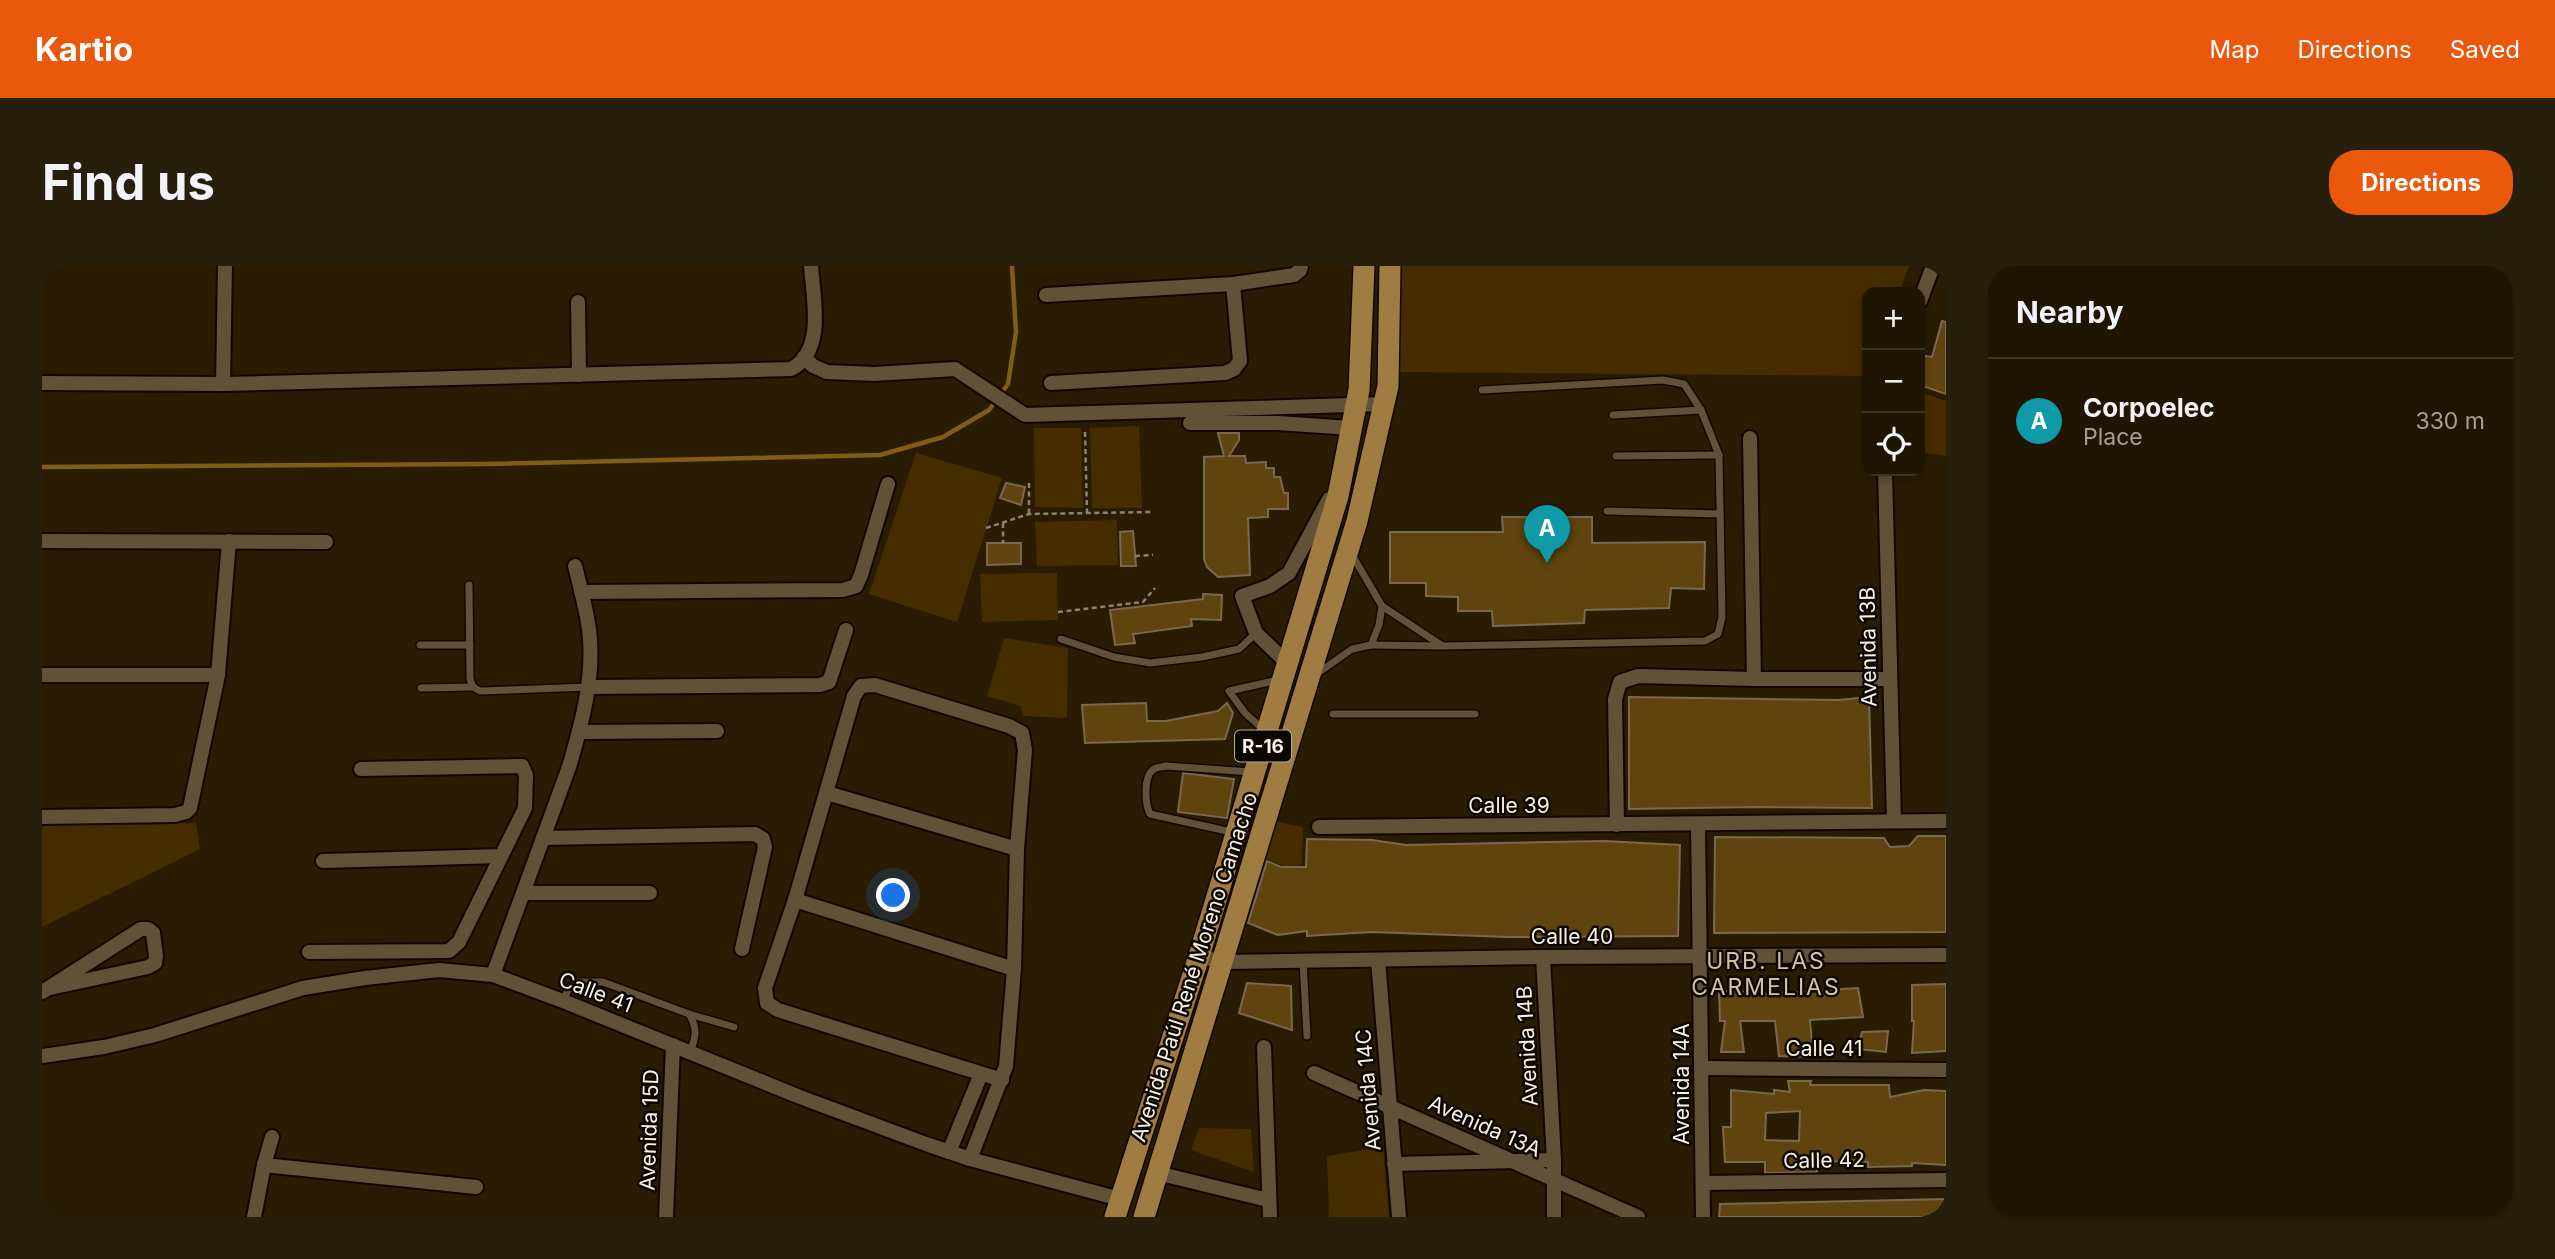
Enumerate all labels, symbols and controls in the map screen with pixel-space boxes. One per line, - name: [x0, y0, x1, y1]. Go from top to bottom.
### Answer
- text: Kartio: [35, 29, 133, 69]
- text: Map: [2210, 35, 2259, 64]
- text: Directions: [2297, 35, 2412, 64]
- text: Saved: [2450, 35, 2520, 64]
- button: Directions: [2329, 150, 2513, 215]
- text: Find us: [42, 153, 215, 212]
- map controls: [1862, 287, 1925, 476]
- button: +: [1862, 287, 1925, 350]
- text: Nearby: [2016, 294, 2124, 330]
- button: −: [1862, 350, 1925, 413]
- text: Corpoelec: [2083, 392, 2215, 423]
- text: A: [2030, 407, 2048, 435]
- text: 330 m: [2415, 407, 2485, 435]
- button: locate: [1862, 413, 1925, 476]
- text: Place: [2083, 423, 2143, 451]
- pin: A: [1524, 505, 1570, 563]
- street label: Avenida 13B: [1854, 587, 1882, 707]
- road number: R-16: [1235, 730, 1291, 761]
- street label: Avenida Paúl René Moreno Camacho: [1126, 789, 1262, 1145]
- street label: Calle 39: [1468, 793, 1550, 818]
- your location: [876, 878, 910, 912]
- street label: Calle 40: [1531, 924, 1613, 949]
- district label: URB. LAS CARMELIAS: [1691, 947, 1841, 1001]
- street label: Calle 41: [556, 967, 636, 1017]
- street label: Avenida 14B: [1511, 985, 1543, 1107]
- street label: Avenida 14A: [1669, 1023, 1694, 1145]
- street label: Avenida 14C: [1350, 1028, 1386, 1152]
- street label: Calle 41: [1785, 1036, 1863, 1061]
- street label: Avenida 15D: [634, 1069, 664, 1191]
- street label: Avenida 13A: [1425, 1090, 1545, 1162]
- street label: Calle 42: [1783, 1147, 1865, 1173]

